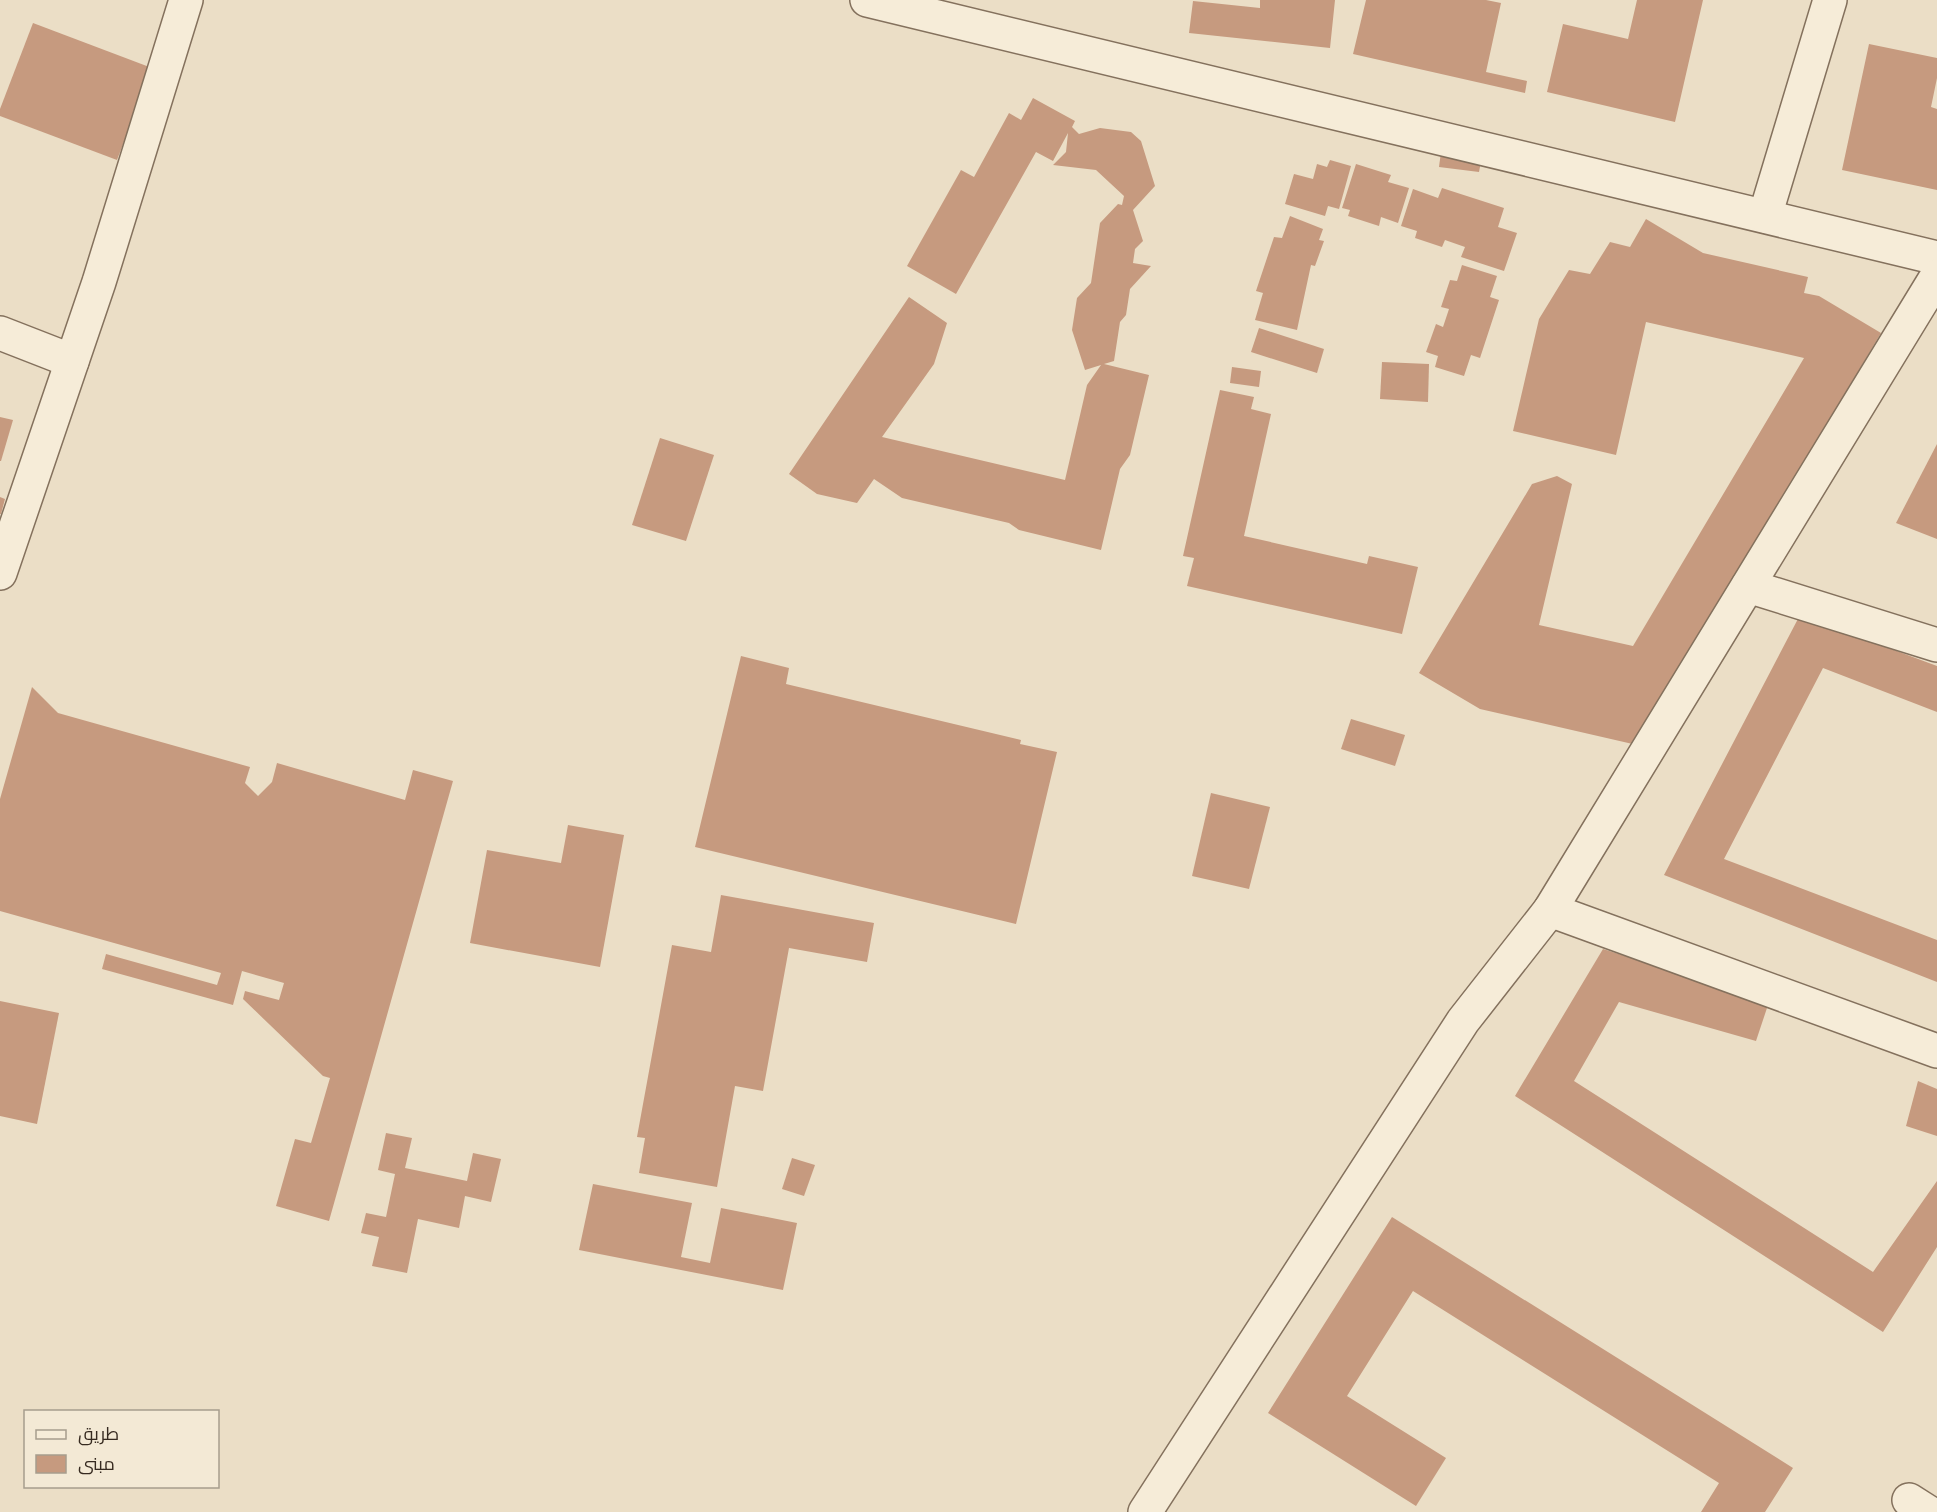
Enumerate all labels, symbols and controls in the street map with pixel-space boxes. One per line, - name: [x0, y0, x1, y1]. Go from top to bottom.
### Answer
- legend: [24, 1410, 219, 1488]
- text: طريق: [78, 1422, 119, 1446]
- text: مبنى: [78, 1452, 115, 1475]

